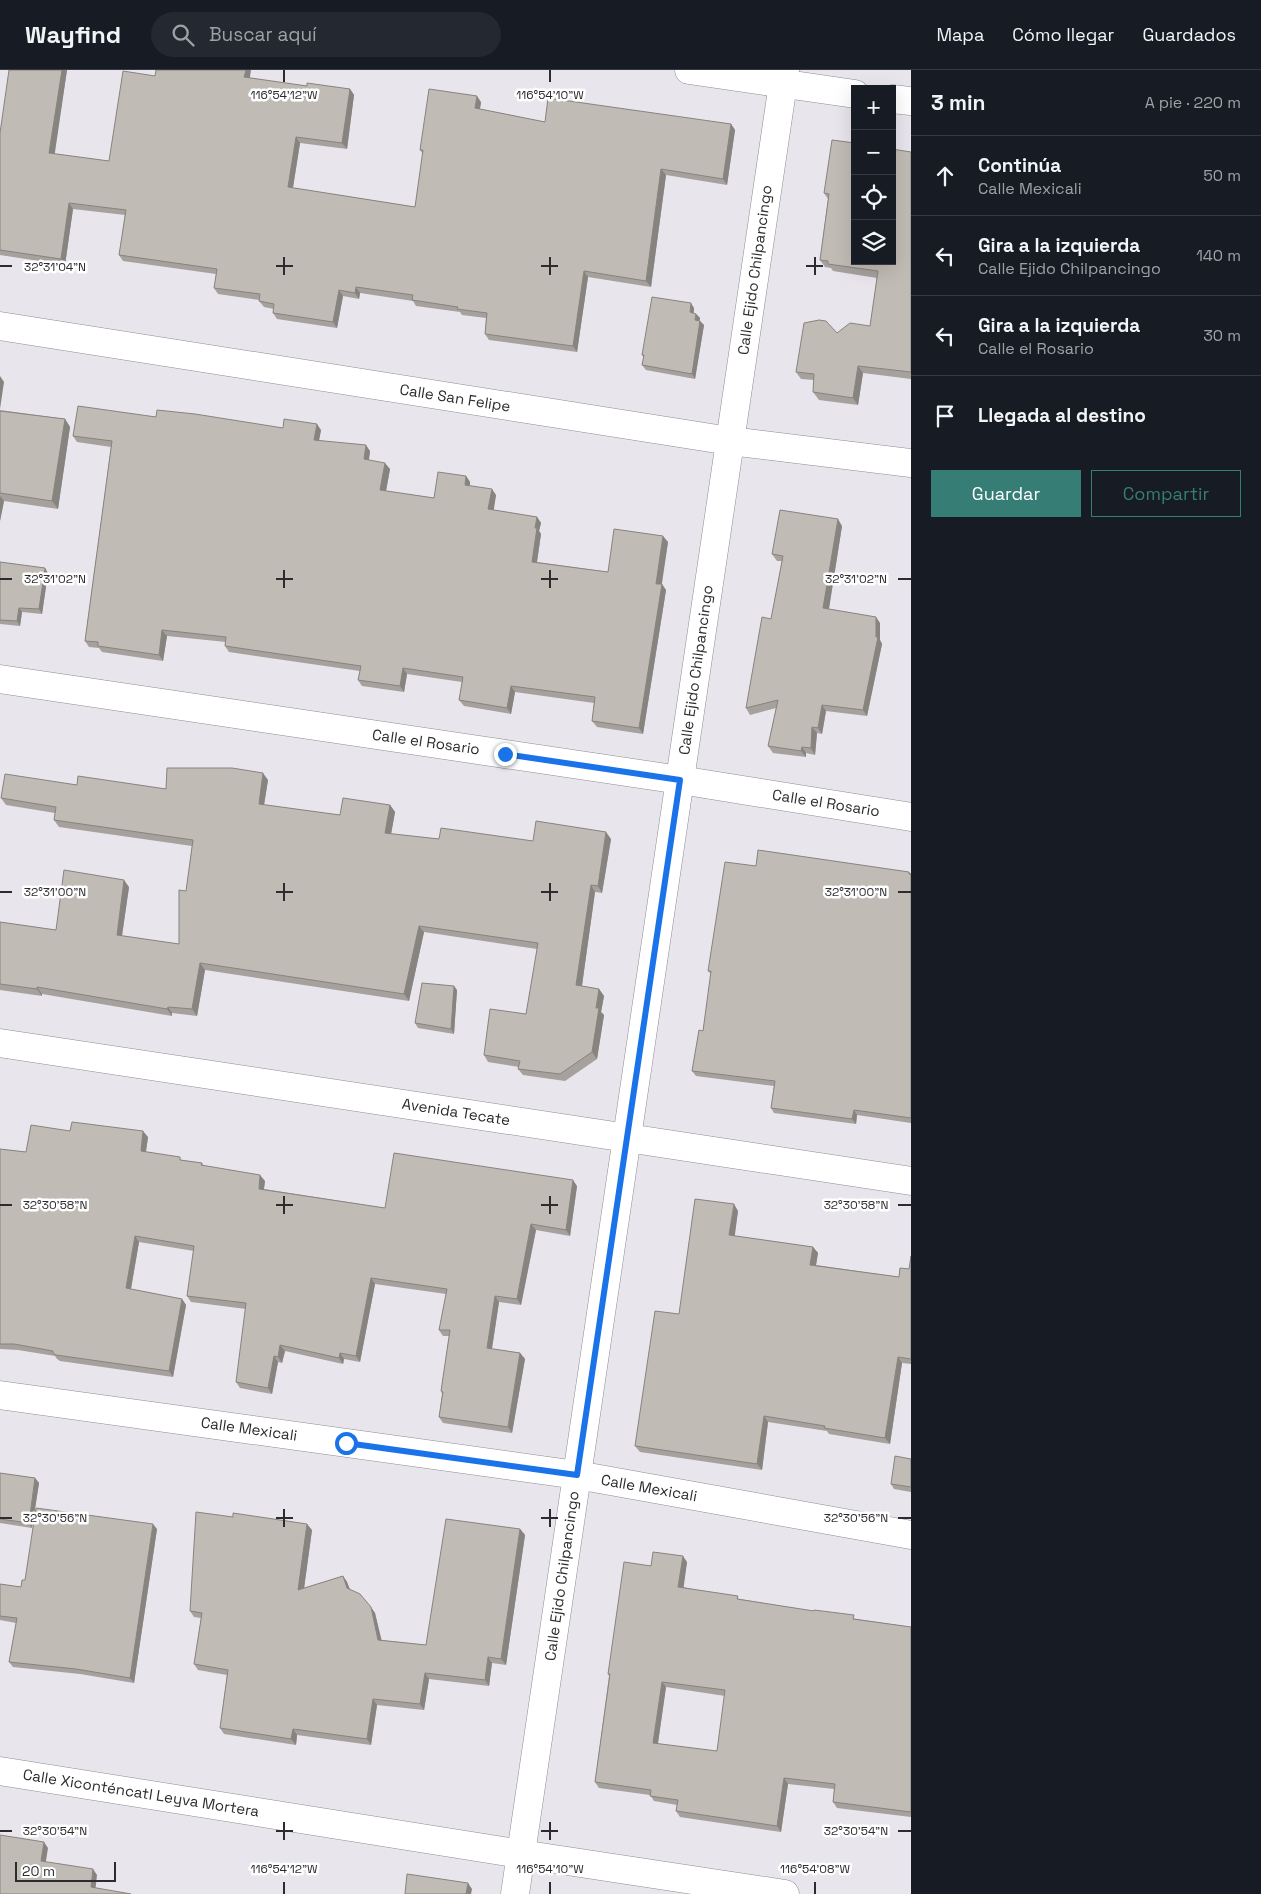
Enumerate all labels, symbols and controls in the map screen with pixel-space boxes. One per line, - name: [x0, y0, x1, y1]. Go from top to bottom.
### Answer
- search box: [151, 12, 501, 57]
- text: Wayfind: [25, 19, 121, 50]
- icon: search: [169, 21, 197, 49]
- text: Buscar aquí: [209, 22, 317, 47]
- text: Mapa: [936, 23, 984, 46]
- text: Cómo llegar: [1012, 23, 1114, 46]
- text: Guardados: [1142, 23, 1236, 46]
- map controls: [851, 85, 896, 265]
- button: +: [851, 85, 896, 130]
- text: 116°54'12"W: [250, 87, 318, 103]
- text: 116°54'10"W: [516, 87, 584, 103]
- text: 3 min: [931, 89, 986, 116]
- text: A pie · 220 m: [1145, 92, 1241, 113]
- button: −: [851, 130, 896, 175]
- text: Continúa: [978, 153, 1061, 178]
- icon: ahead: [931, 162, 959, 190]
- text: 50 m: [1203, 165, 1241, 186]
- button: locate: [851, 175, 896, 220]
- text: Calle Mexicali: [978, 178, 1082, 199]
- street label: Calle Ejido Chilpancingo: [733, 184, 776, 356]
- button: layers: [851, 220, 896, 265]
- text: Gira a la izquierda: [978, 233, 1140, 258]
- icon: left: [931, 242, 959, 270]
- text: 140 m: [1196, 245, 1241, 266]
- text: Calle Ejido Chilpancingo: [978, 258, 1161, 279]
- text: 32°31'04"N: [24, 259, 86, 275]
- text: Gira a la izquierda: [978, 313, 1140, 338]
- icon: left: [931, 322, 959, 350]
- text: 30 m: [1203, 325, 1241, 346]
- text: Calle el Rosario: [978, 338, 1094, 359]
- street label: Calle San Felipe: [398, 379, 512, 416]
- icon: arrive: [931, 402, 959, 430]
- text: Llegada al destino: [978, 403, 1146, 428]
- button: Guardar: [931, 470, 1081, 517]
- button: Compartir: [1091, 470, 1241, 517]
- text: 32°31'02"N: [24, 571, 86, 587]
- text: 32°31'02"N: [825, 571, 887, 587]
- street label: Calle Ejido Chilpancingo: [674, 584, 717, 756]
- street label: Calle el Rosario: [371, 725, 481, 758]
- route end: [494, 743, 517, 766]
- street label: Calle el Rosario: [771, 785, 881, 820]
- text: 32°31'00"N: [24, 884, 86, 900]
- text: 32°31'00"N: [825, 884, 887, 900]
- street label: Avenida Tecate: [401, 1094, 512, 1129]
- text: 32°30'58"N: [23, 1197, 87, 1213]
- text: 32°30'58"N: [824, 1197, 888, 1213]
- street label: Calle Mexicali: [200, 1412, 299, 1445]
- route start: [335, 1432, 358, 1455]
- street label: Calle Mexicali: [600, 1470, 699, 1505]
- street label: Calle Ejido Chilpancingo: [540, 1490, 583, 1662]
- text: 32°30'56"N: [23, 1510, 87, 1526]
- text: 32°30'56"N: [824, 1510, 888, 1526]
- street label: Calle Xiconténcatl Leyva Mortera: [22, 1764, 261, 1821]
- text: 32°30'54"N: [23, 1823, 87, 1839]
- text: 32°30'54"N: [824, 1823, 888, 1839]
- scale bar: [15, 1859, 116, 1882]
- text: 116°54'12"W: [250, 1861, 318, 1877]
- text: 116°54'10"W: [516, 1861, 584, 1877]
- text: 116°54'08"W: [780, 1861, 850, 1877]
- text: 20 m: [22, 1862, 55, 1880]

